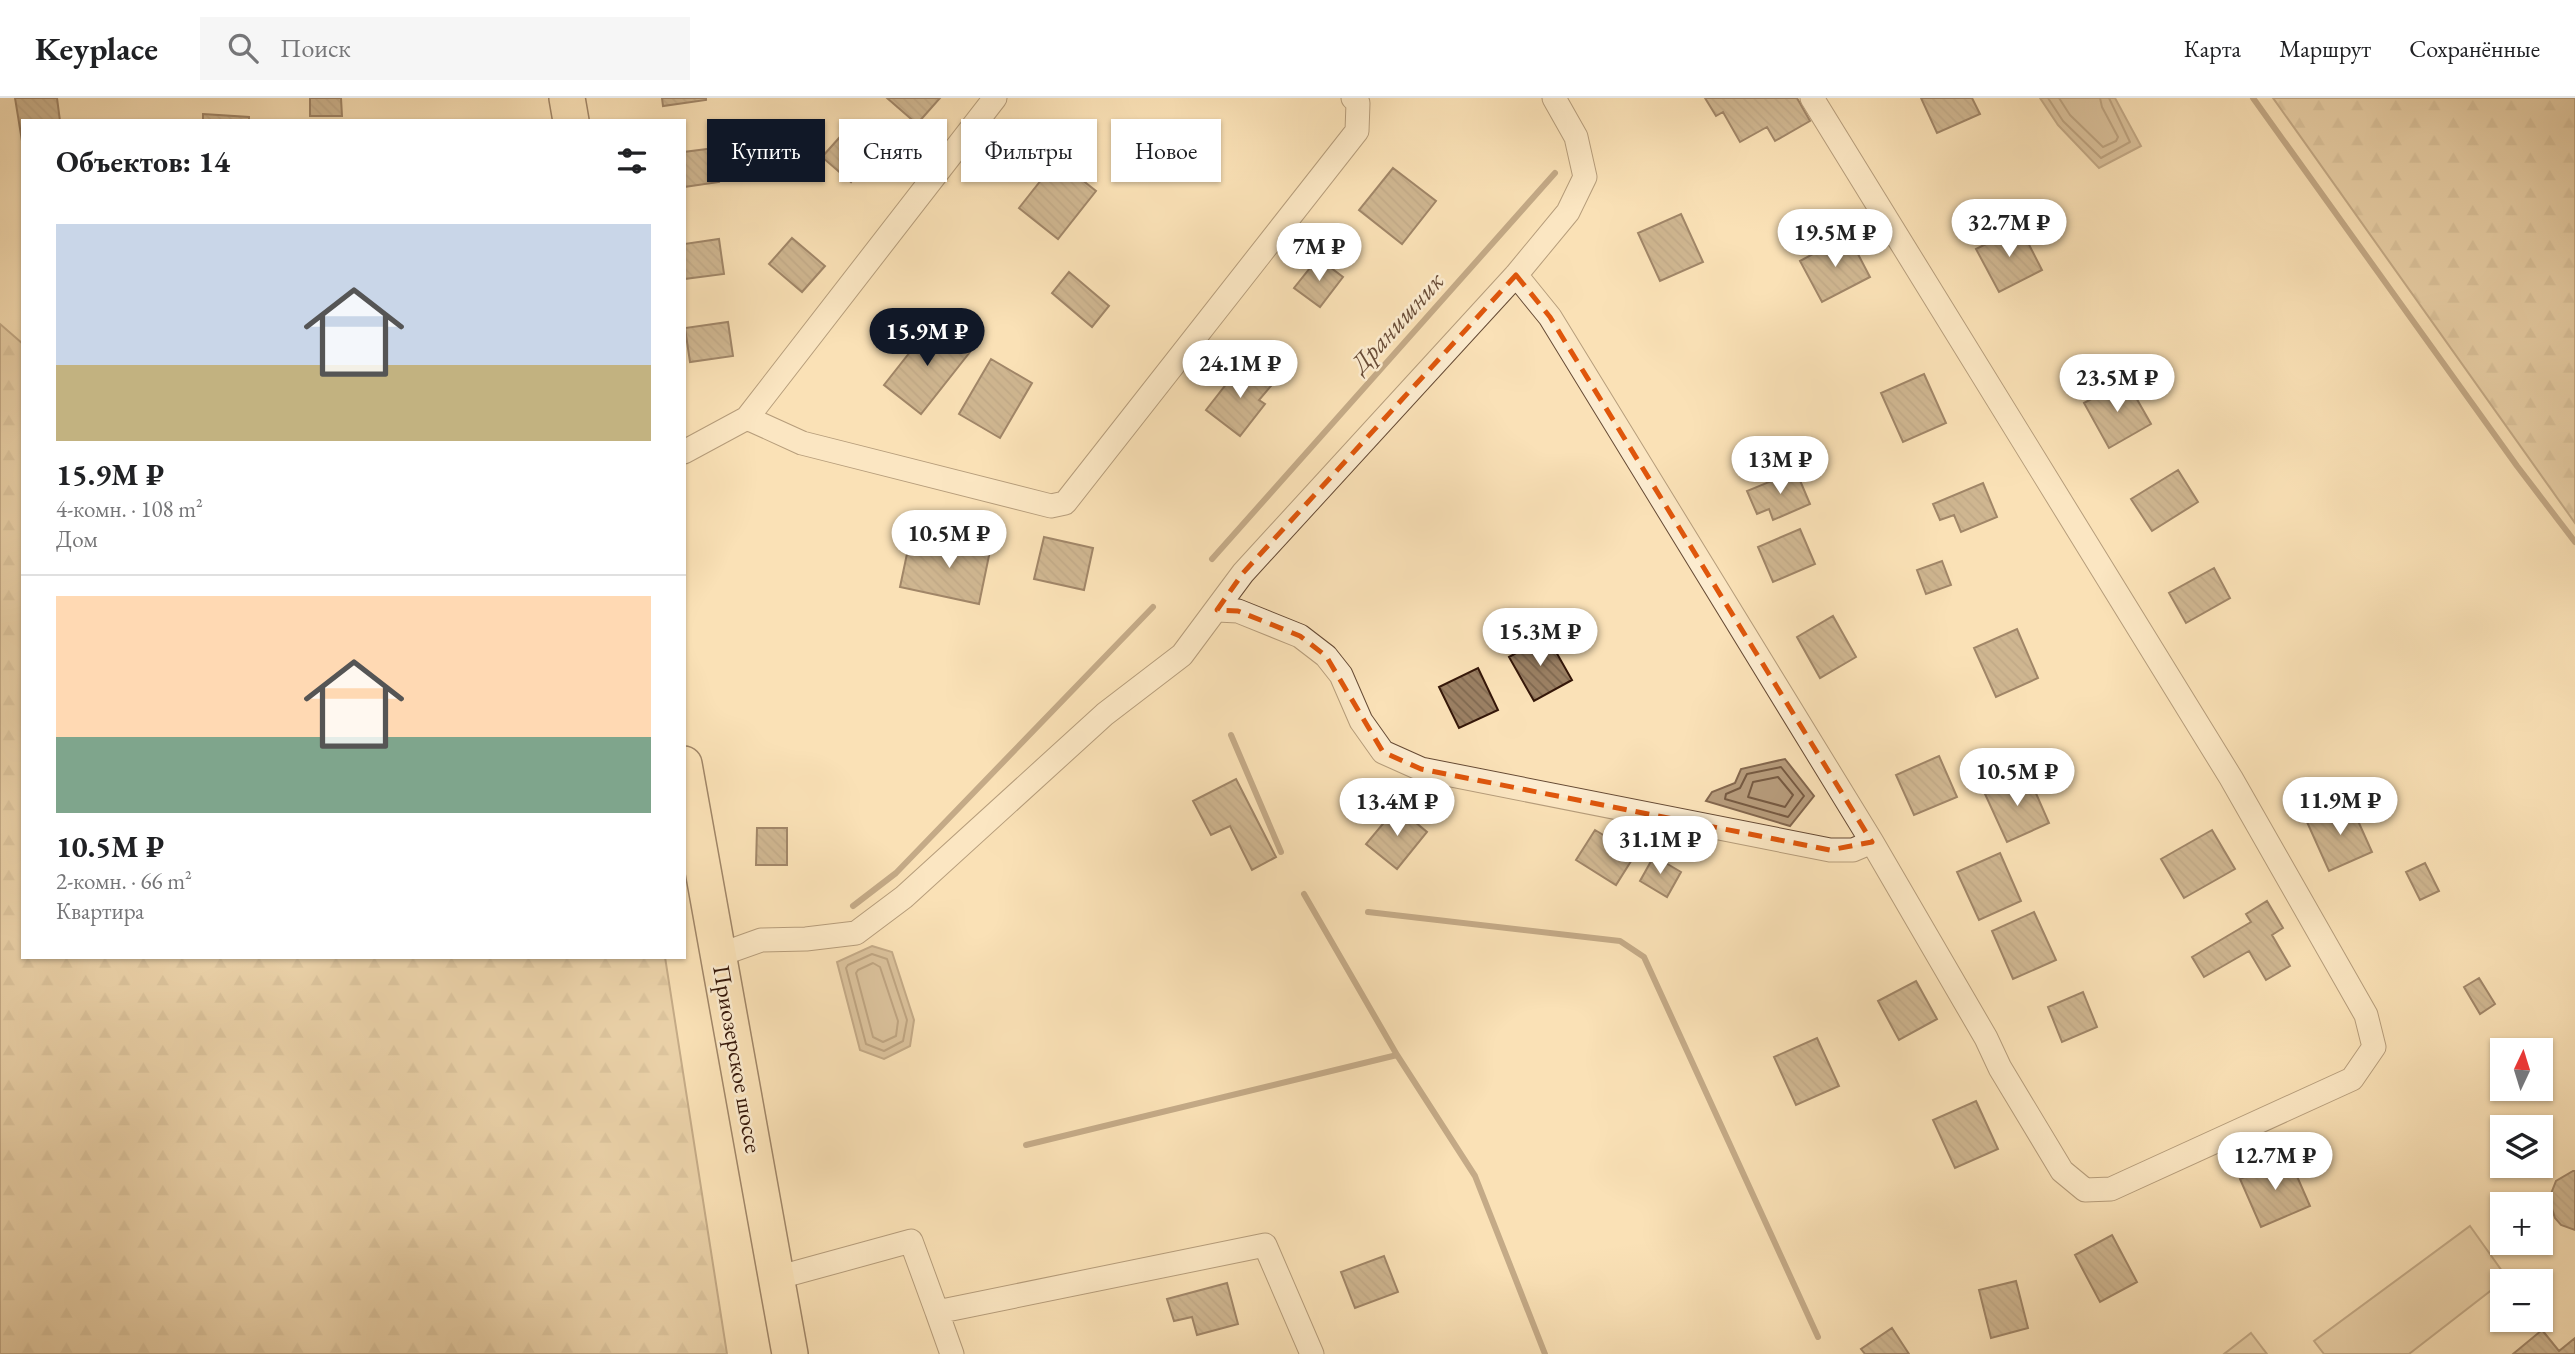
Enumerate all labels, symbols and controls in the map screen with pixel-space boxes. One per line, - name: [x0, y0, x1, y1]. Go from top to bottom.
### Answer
- search box: [200, 17, 690, 80]
- text: Keyplace: [35, 27, 158, 70]
- icon: search: [224, 29, 262, 67]
- text: Поиск: [280, 31, 351, 65]
- text: Карта: [2184, 33, 2241, 64]
- text: Маршрут: [2279, 33, 2371, 64]
- text: Сохранённые: [2409, 33, 2540, 64]
- chip: Купить: [707, 119, 825, 182]
- chip: Снять: [839, 119, 947, 182]
- chip: Фильтры: [961, 119, 1097, 182]
- chip: Новое: [1111, 119, 1221, 182]
- text: Объектов: 14: [56, 142, 230, 181]
- icon: filters: [613, 142, 651, 180]
- pin: 32.7M ₽: [1944, 200, 2074, 259]
- text: 32.7M ₽: [1968, 207, 2050, 237]
- pin: 19.5M ₽: [1770, 209, 1900, 269]
- text: 19.5M ₽: [1794, 217, 1876, 247]
- pin: 7M ₽: [1278, 223, 1360, 283]
- text: 7M ₽: [1293, 231, 1345, 261]
- water label: Дранишник: [1341, 264, 1452, 381]
- icon: home: [291, 269, 417, 395]
- pin: 15.9M ₽: [862, 308, 992, 368]
- text: 15.9M ₽: [886, 316, 968, 346]
- pin: 24.1M ₽: [1175, 341, 1305, 400]
- text: 24.1M ₽: [1199, 348, 1281, 378]
- pin: 23.5M ₽: [2052, 354, 2182, 414]
- text: 23.5M ₽: [2076, 362, 2158, 392]
- pin: 13M ₽: [1731, 436, 1829, 496]
- text: 13M ₽: [1747, 444, 1813, 474]
- text: 15.9M ₽: [56, 455, 164, 494]
- text: 4-комн. · 108 m²: [56, 494, 203, 524]
- pin: 10.5M ₽: [884, 510, 1014, 570]
- text: 10.5M ₽: [908, 518, 990, 548]
- text: Дом: [56, 524, 98, 554]
- pin: 15.3M ₽: [1475, 608, 1605, 668]
- text: 15.3M ₽: [1499, 616, 1581, 646]
- icon: home: [291, 641, 417, 767]
- pin: 10.5M ₽: [1952, 748, 2082, 808]
- text: 10.5M ₽: [1976, 756, 2058, 786]
- pin: 13.4M ₽: [1332, 778, 1462, 838]
- pin: 11.9M ₽: [2275, 778, 2405, 837]
- text: 11.9M ₽: [2299, 785, 2381, 815]
- text: 13.4M ₽: [1356, 786, 1438, 816]
- pin: 31.1M ₽: [1595, 816, 1725, 876]
- text: 31.1M ₽: [1619, 824, 1701, 854]
- text: 10.5M ₽: [56, 827, 164, 866]
- text: 2-комн. · 66 m²: [56, 866, 192, 896]
- text: Квартира: [56, 896, 144, 926]
- street label: Приозерское шоссе: [706, 963, 770, 1155]
- north arrow: [2490, 1038, 2553, 1101]
- map controls: [2490, 1038, 2553, 1332]
- button: layers: [2490, 1115, 2553, 1178]
- pin: 12.7M ₽: [2210, 1132, 2340, 1192]
- text: 12.7M ₽: [2234, 1140, 2316, 1170]
- button: +: [2490, 1192, 2553, 1255]
- button: −: [2490, 1269, 2553, 1332]

